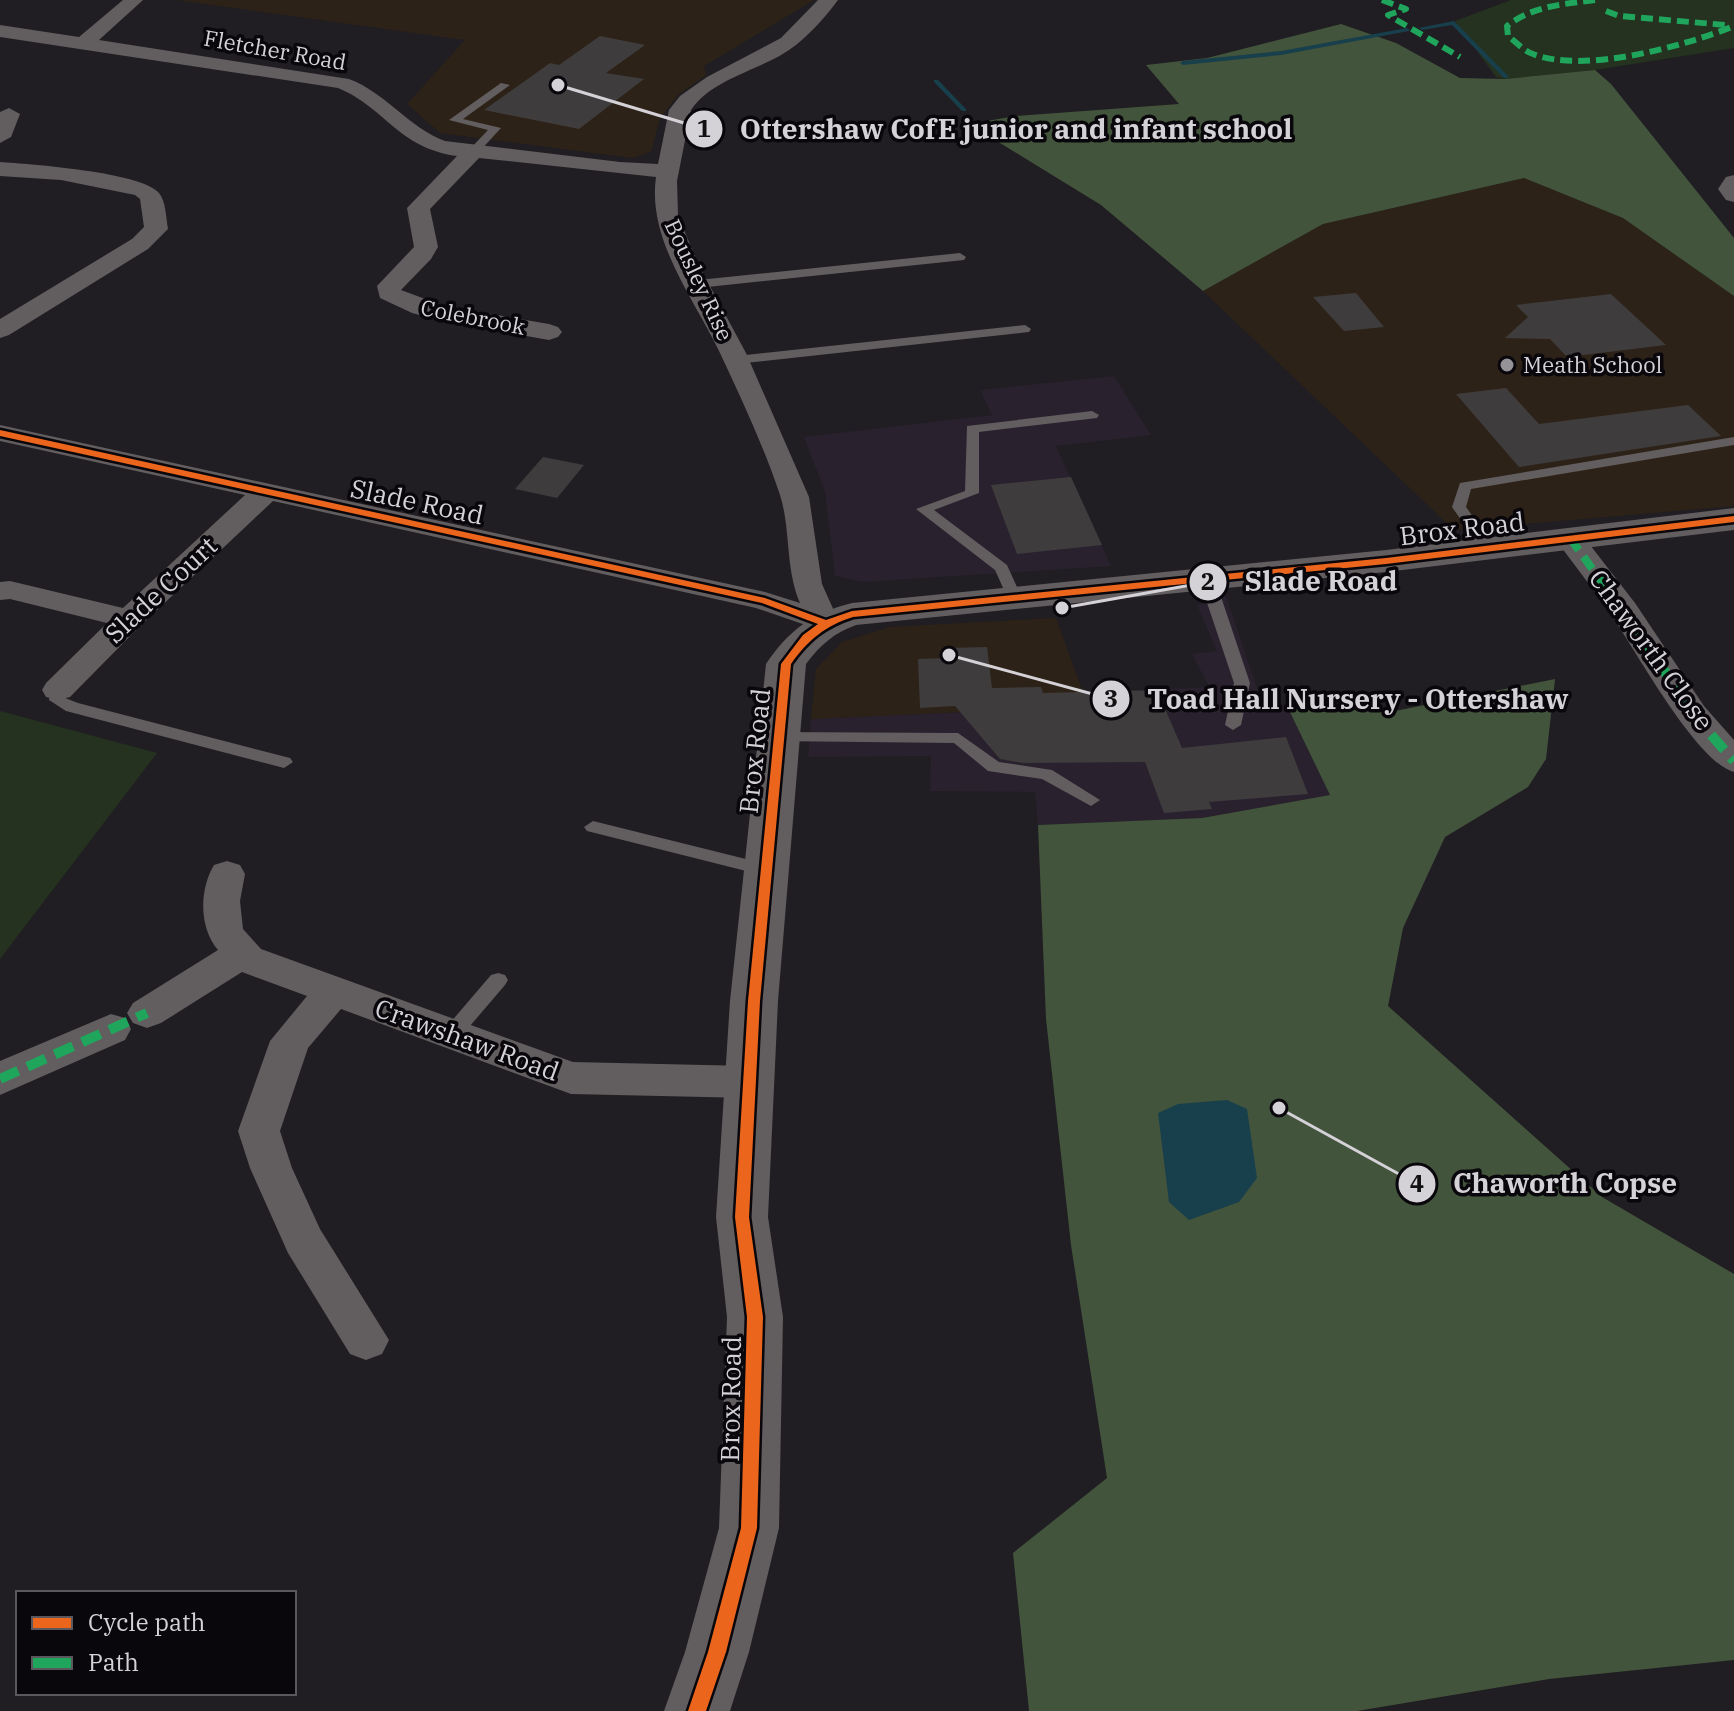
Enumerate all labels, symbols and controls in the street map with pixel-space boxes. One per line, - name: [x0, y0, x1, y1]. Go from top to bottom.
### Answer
- street label: Fletcher Road: [202, 23, 349, 76]
- callout: Ottershaw CofE junior and infant school: [684, 103, 1308, 155]
- text: Ottershaw CofE junior and infant school: [740, 110, 1292, 147]
- text: 1: [697, 112, 711, 144]
- street label: Bousley Rise: [659, 214, 740, 345]
- street label: Colebrook: [418, 292, 528, 341]
- place label: Meath School: [1523, 350, 1662, 379]
- marker: Meath School: [1498, 356, 1516, 374]
- street label: Slade Road: [348, 470, 487, 532]
- street label: Brox Road: [1397, 503, 1526, 553]
- street label: Slade Court: [97, 529, 224, 650]
- callout: Slade Road: [1188, 556, 1413, 608]
- text: Slade Road: [1245, 562, 1397, 599]
- street label: Chaworth Close: [1582, 562, 1722, 737]
- text: 2: [1201, 565, 1215, 597]
- callout: Toad Hall Nursery - Ottershaw: [1091, 673, 1584, 725]
- text: Toad Hall Nursery - Ottershaw: [1147, 680, 1569, 717]
- text: 3: [1104, 682, 1118, 714]
- street label: Brox Road: [731, 687, 777, 815]
- street label: Crawshaw Road: [371, 990, 564, 1088]
- callout: Chaworth Copse: [1397, 1158, 1693, 1210]
- text: Chaworth Copse: [1453, 1164, 1677, 1201]
- text: 4: [1410, 1167, 1424, 1199]
- street label: Brox Road: [712, 1336, 748, 1462]
- legend: [16, 1591, 296, 1695]
- text: Cycle path: [88, 1606, 205, 1638]
- text: Path: [88, 1646, 139, 1678]

